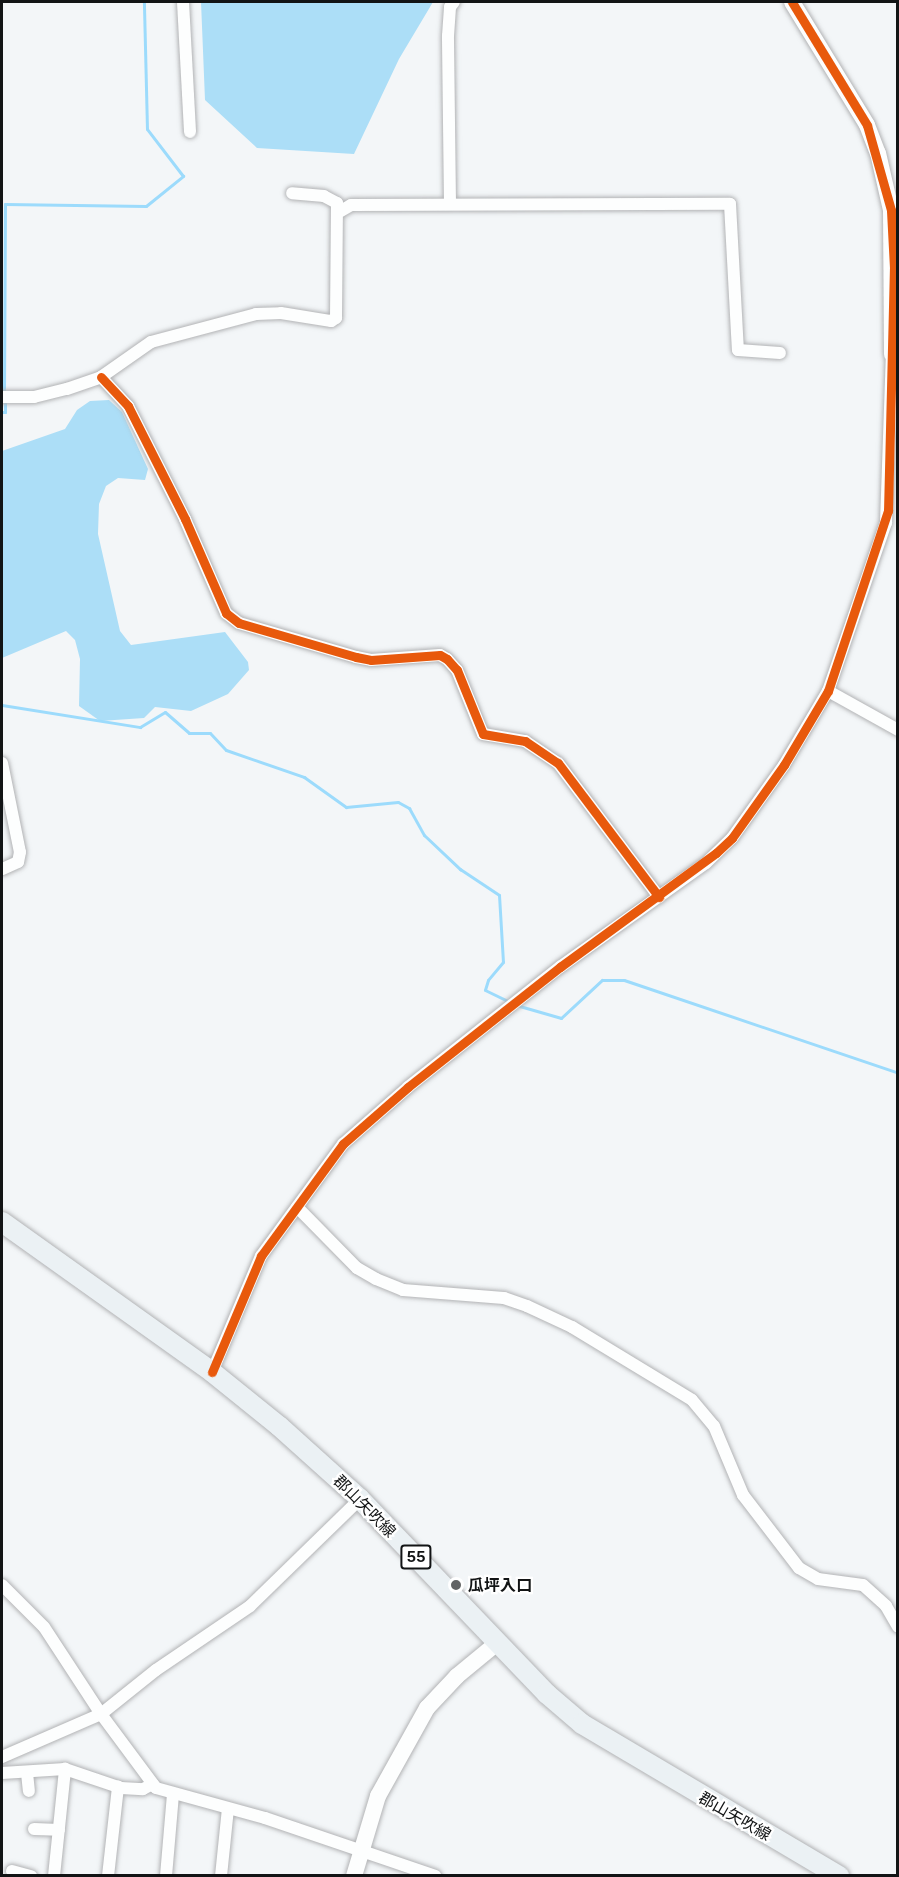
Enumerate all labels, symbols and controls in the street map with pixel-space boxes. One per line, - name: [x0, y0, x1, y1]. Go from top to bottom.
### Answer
- street label: 郡山矢吹線: [330, 1471, 400, 1541]
- road number: 55: [400, 1545, 432, 1569]
- place label: 瓜坪入口: [468, 1575, 532, 1595]
- marker: 瓜坪入口: [449, 1578, 463, 1592]
- street label: 郡山矢吹線: [696, 1788, 774, 1844]

